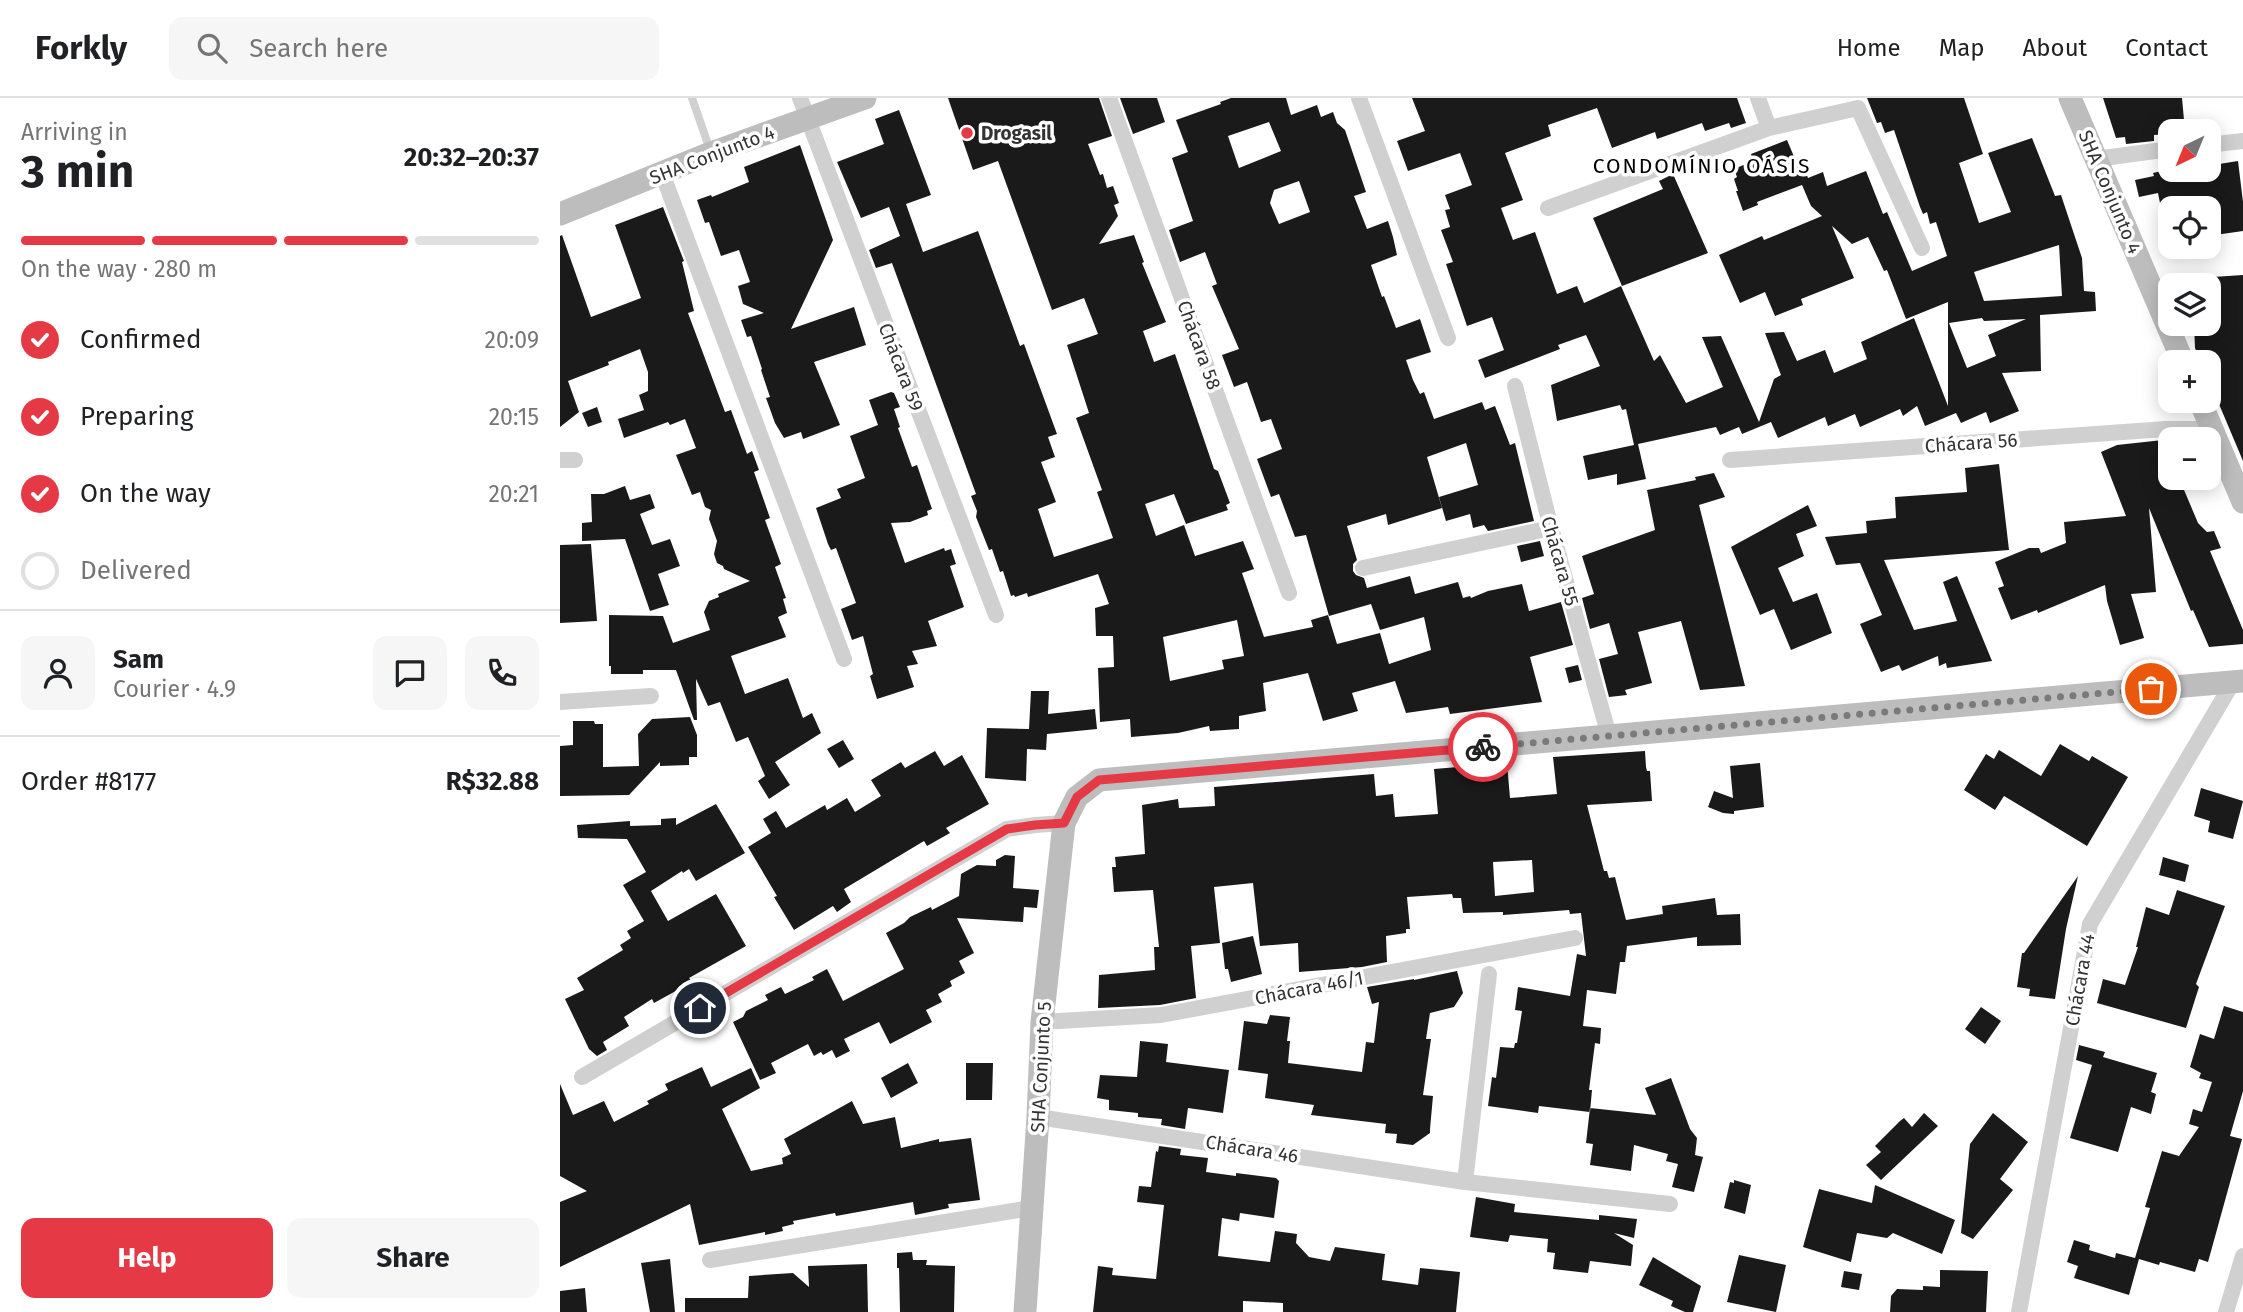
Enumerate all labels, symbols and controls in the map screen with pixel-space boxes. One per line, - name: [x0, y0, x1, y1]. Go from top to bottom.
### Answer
- search box: [169, 17, 659, 80]
- text: Forkly: [35, 28, 127, 68]
- icon: search: [193, 29, 231, 67]
- text: Search here: [249, 33, 388, 64]
- text: Home: [1837, 34, 1901, 62]
- text: Map: [1939, 34, 1985, 62]
- text: About: [2023, 34, 2087, 62]
- text: Contact: [2125, 34, 2208, 62]
- text: Arriving in: [21, 118, 128, 146]
- north arrow: [2158, 119, 2221, 182]
- map controls: [2158, 119, 2221, 490]
- street label: SHA Conjunto 4: [646, 121, 778, 189]
- place label: Drogasil: [981, 122, 1052, 145]
- marker: Drogasil: [959, 125, 975, 141]
- street label: SHA Conjunto 4: [2074, 127, 2146, 257]
- text: 20:32–20:37: [404, 142, 539, 173]
- text: 3 min: [21, 144, 134, 199]
- district label: CONDOMÍNIO OÁSIS: [1593, 153, 1811, 179]
- button: locate: [2158, 196, 2221, 259]
- text: On the way · 280 m: [21, 255, 217, 283]
- button: layers: [2158, 273, 2221, 336]
- street label: Chácara 58: [1172, 297, 1226, 393]
- street label: Chácara 59: [874, 320, 928, 414]
- icon: check: [21, 321, 59, 359]
- text: Confirmed: [80, 324, 201, 355]
- text: 20:09: [485, 326, 539, 354]
- button: +: [2158, 350, 2221, 413]
- icon: check: [21, 398, 59, 436]
- text: Preparing: [80, 401, 193, 432]
- text: 20:15: [489, 403, 539, 431]
- button: −: [2158, 427, 2221, 490]
- street label: Chácara 56: [1924, 428, 2018, 458]
- icon: check: [21, 475, 59, 513]
- text: On the way: [80, 478, 211, 509]
- text: 20:21: [488, 480, 539, 508]
- street label: Chácara 55: [1536, 514, 1584, 608]
- text: Delivered: [80, 555, 192, 586]
- button: person: [21, 636, 95, 710]
- button: chat: [373, 636, 447, 710]
- button: phone: [465, 636, 539, 710]
- text: Sam: [113, 644, 164, 675]
- pin: [2121, 659, 2181, 719]
- icon: bag: [2132, 670, 2170, 708]
- text: Courier · 4.9: [113, 675, 236, 703]
- courier: [1448, 712, 1518, 782]
- icon: bike: [1464, 728, 1502, 766]
- text: Order #8177: [21, 766, 156, 797]
- text: R$32.88: [446, 766, 539, 797]
- street label: Chácara 44: [2061, 932, 2099, 1028]
- street label: Chácara 46/1: [1253, 966, 1365, 1010]
- pin: [670, 978, 730, 1038]
- icon: home: [681, 989, 719, 1027]
- street label: SHA Conjunto 5: [1026, 1001, 1056, 1133]
- street label: Chácara 46: [1204, 1130, 1300, 1168]
- button: Help: [21, 1218, 273, 1298]
- button: Share: [287, 1218, 539, 1298]

